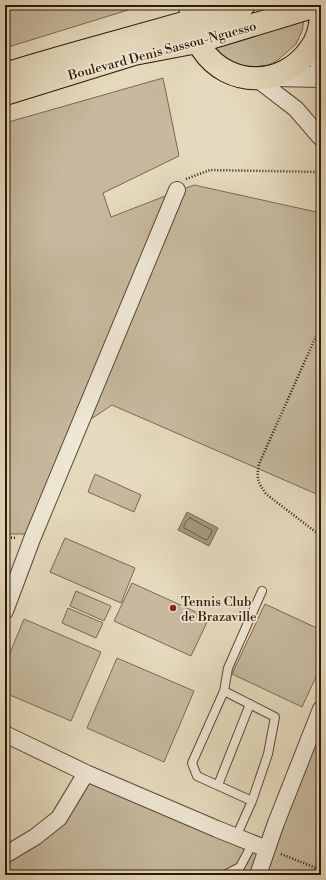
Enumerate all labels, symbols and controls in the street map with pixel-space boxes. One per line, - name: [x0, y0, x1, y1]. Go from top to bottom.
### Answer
- street label: Boulevard Denis Sassou-Nguesso: [65, 18, 258, 84]
- place label: Tennis Club de Brazaville: [181, 594, 257, 625]
- marker: Tennis Club de Brazaville: [168, 603, 178, 613]

